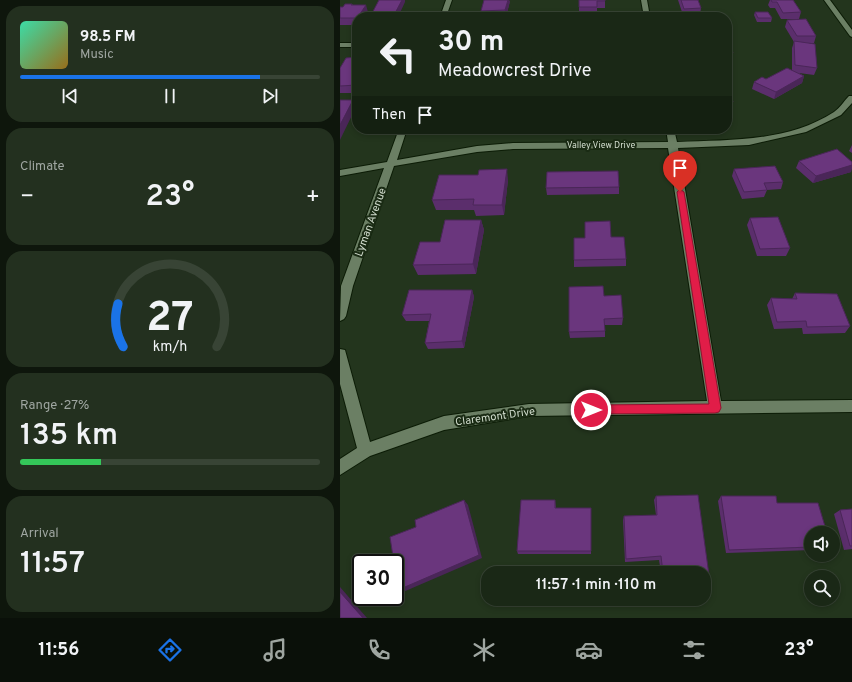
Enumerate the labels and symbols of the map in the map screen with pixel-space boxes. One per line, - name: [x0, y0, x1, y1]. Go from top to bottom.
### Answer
- street label: Valley View Drive: [567, 140, 635, 151]
- pin: [663, 151, 697, 192]
- street label: Lyman Avenue: [352, 186, 390, 259]
- position arrow: [570, 389, 612, 431]
- street label: Claremont Drive: [454, 404, 536, 430]
- speed limit sign: 30: [352, 554, 404, 606]

